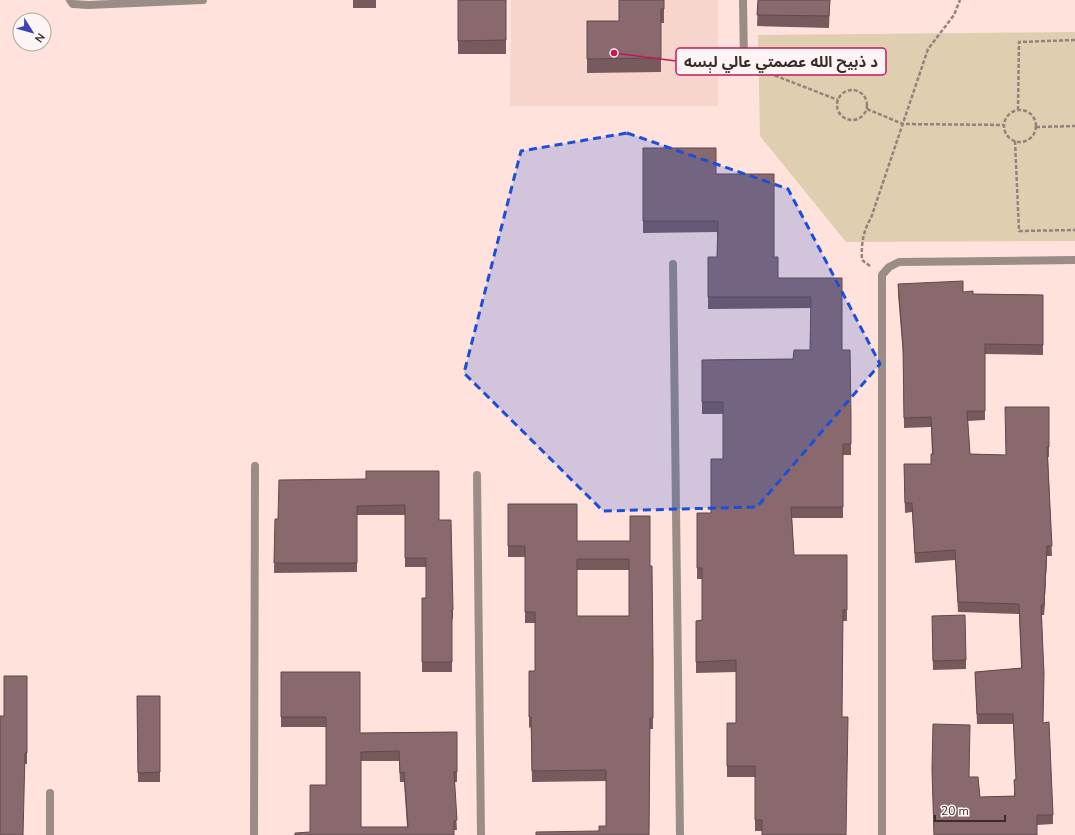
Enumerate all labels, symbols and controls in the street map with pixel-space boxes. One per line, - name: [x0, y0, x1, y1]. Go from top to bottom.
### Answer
- north arrow: [12, 12, 52, 52]
- text: N: [31, 30, 48, 46]
- callout: د ذبیح الله عصمتي عالي لېسه: [676, 48, 886, 75]
- text: د ذبیح الله عصمتي عالي لېسه: [684, 52, 878, 73]
- scale bar: [935, 797, 1005, 823]
- text: 20 m: [941, 803, 969, 819]

